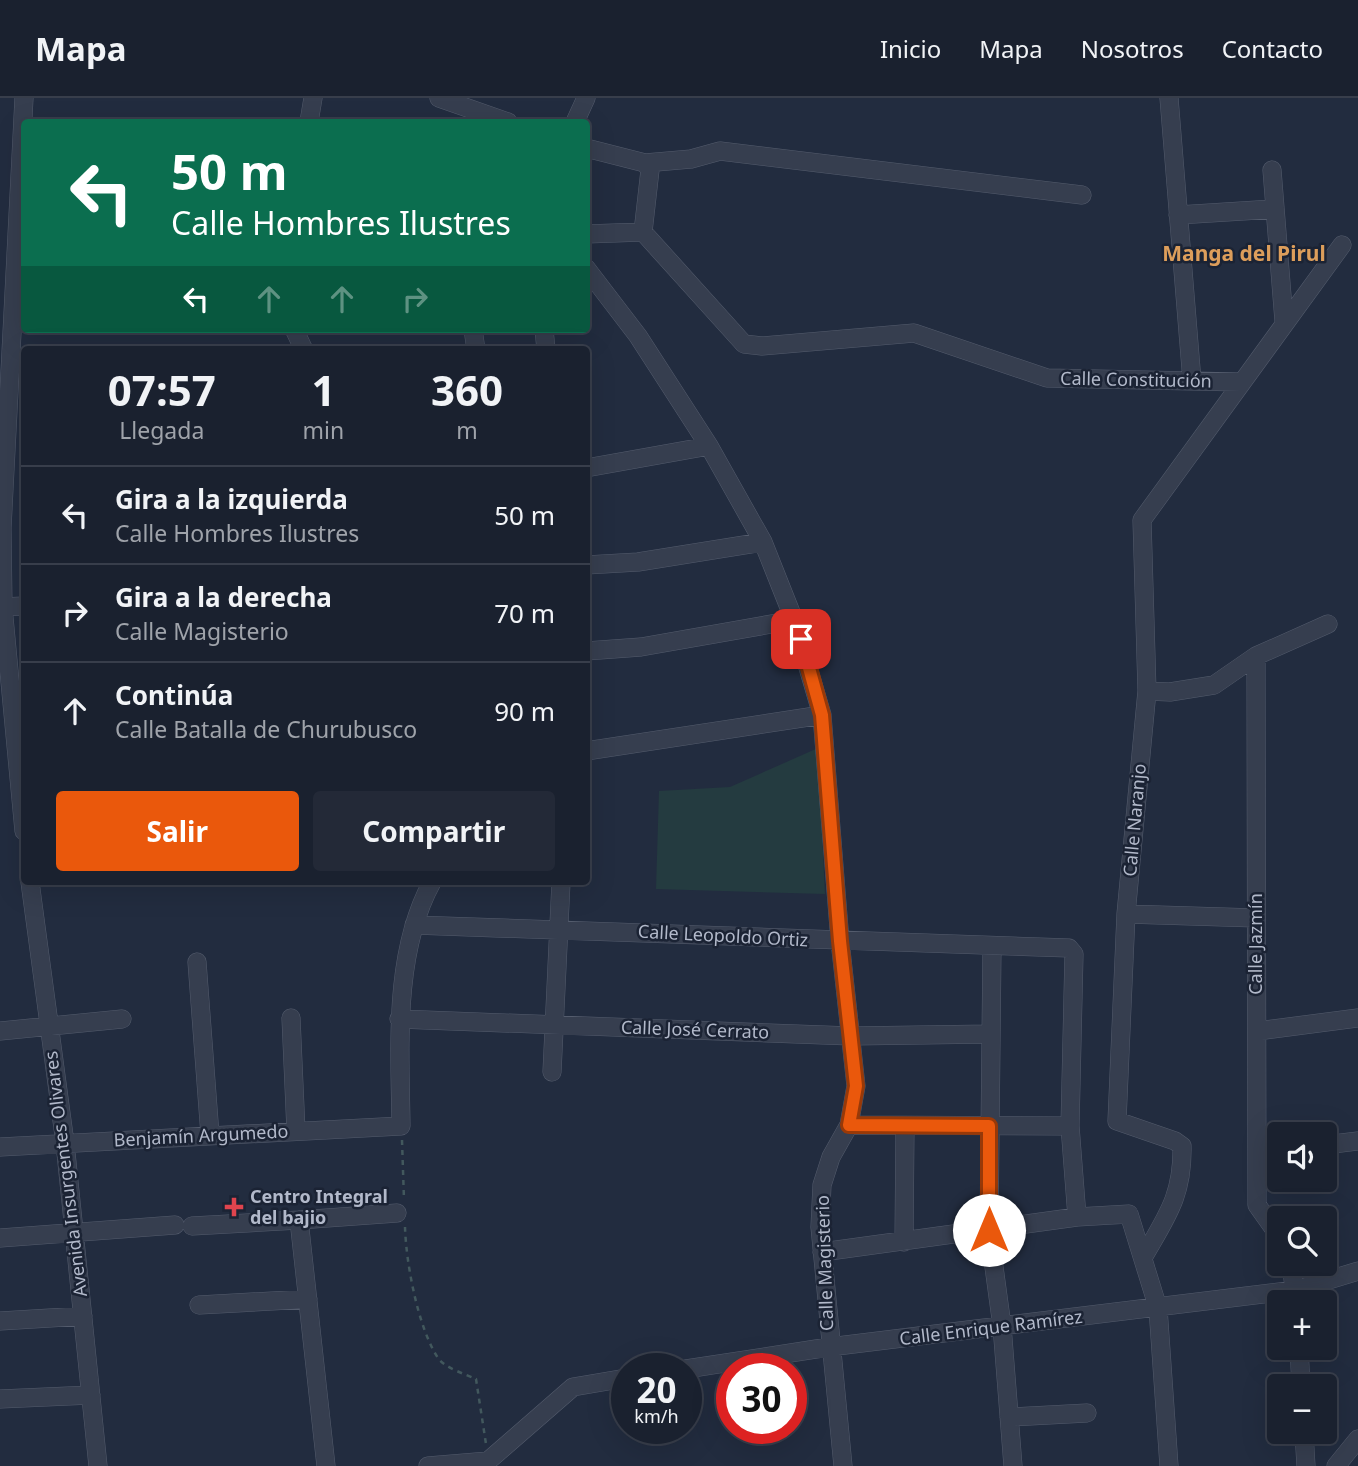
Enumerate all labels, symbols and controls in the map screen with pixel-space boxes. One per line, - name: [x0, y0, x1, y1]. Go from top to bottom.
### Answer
- text: Mapa: [35, 26, 127, 71]
- text: Inicio: [880, 32, 941, 65]
- text: Mapa: [979, 32, 1043, 65]
- text: Nosotros: [1081, 32, 1184, 65]
- text: Contacto: [1222, 32, 1323, 65]
- text: 50 m: [171, 138, 288, 204]
- icon: left: [56, 147, 147, 238]
- text: Calle Hombres Ilustres: [171, 201, 511, 244]
- district label: Manga del Pirul: [1162, 239, 1326, 267]
- icon: left: [177, 280, 215, 318]
- icon: ahead: [250, 280, 288, 318]
- icon: ahead: [323, 280, 361, 318]
- icon: right: [396, 280, 434, 318]
- text: 07:57: [108, 361, 216, 418]
- text: 1: [311, 361, 335, 418]
- text: 360: [431, 361, 503, 418]
- street label: Calle Constitución: [1060, 366, 1212, 392]
- text: Llegada: [119, 414, 204, 446]
- text: min: [303, 414, 344, 446]
- text: m: [456, 414, 478, 446]
- text: Gira a la izquierda: [115, 481, 348, 517]
- icon: left: [56, 496, 94, 534]
- text: 50 m: [494, 497, 555, 533]
- text: Calle Hombres Ilustres: [115, 517, 359, 549]
- text: Gira a la derecha: [115, 579, 332, 615]
- icon: right: [56, 594, 94, 632]
- text: 70 m: [494, 595, 555, 631]
- pin: [771, 609, 831, 669]
- text: Calle Magisterio: [115, 615, 289, 647]
- icon: arrive: [782, 620, 820, 658]
- text: Continúa: [115, 677, 233, 713]
- icon: ahead: [56, 692, 94, 730]
- text: 90 m: [494, 693, 555, 729]
- text: Calle Batalla de Churubusco: [115, 713, 417, 745]
- street label: Calle Naranjo: [1117, 762, 1151, 877]
- button: Salir: [56, 791, 299, 871]
- button: Compartir: [313, 791, 555, 871]
- street label: Calle Jazmín: [1243, 893, 1267, 995]
- street label: Calle Leopoldo Ortiz: [637, 919, 809, 951]
- street label: Calle José Cerrato: [620, 1014, 770, 1044]
- street label: Avenida Insurgentes Olivares: [38, 1050, 92, 1298]
- street label: Benjamín Argumedo: [113, 1118, 289, 1152]
- map controls: [1267, 1122, 1337, 1444]
- button: sound: [1267, 1122, 1337, 1192]
- place label: Centro Integral del bajio: [250, 1184, 388, 1229]
- position arrow: [952, 1193, 1026, 1267]
- street label: Calle Magisterio: [810, 1195, 838, 1331]
- marker: Centro Integral del bajio: [224, 1197, 244, 1217]
- button: search: [1267, 1206, 1337, 1276]
- button: +: [1267, 1290, 1337, 1360]
- street label: Calle Enrique Ramírez: [898, 1304, 1084, 1350]
- speed limit sign: 30: [716, 1353, 807, 1444]
- text: 20: [636, 1366, 677, 1413]
- button: −: [1267, 1374, 1337, 1444]
- text: km/h: [634, 1404, 679, 1428]

